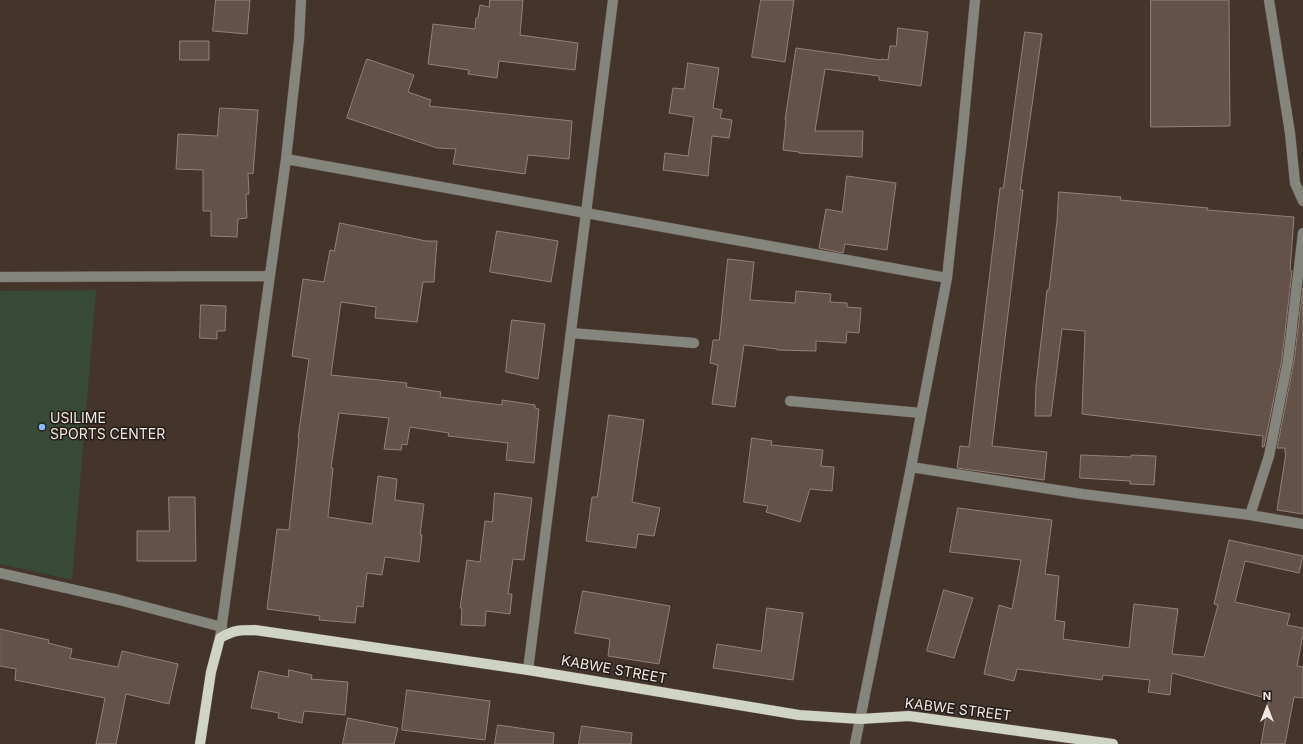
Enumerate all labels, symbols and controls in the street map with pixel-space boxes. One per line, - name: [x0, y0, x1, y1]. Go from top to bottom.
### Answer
- place label: USILIME SPORTS CENTER: [50, 411, 165, 444]
- marker: USILIME SPORTS CENTER: [37, 422, 47, 432]
- street label: KABWE STREET: [560, 652, 668, 688]
- north arrow: [1247, 688, 1287, 728]
- text: N: [1263, 689, 1271, 703]
- street label: KABWE STREET: [904, 695, 1012, 725]

